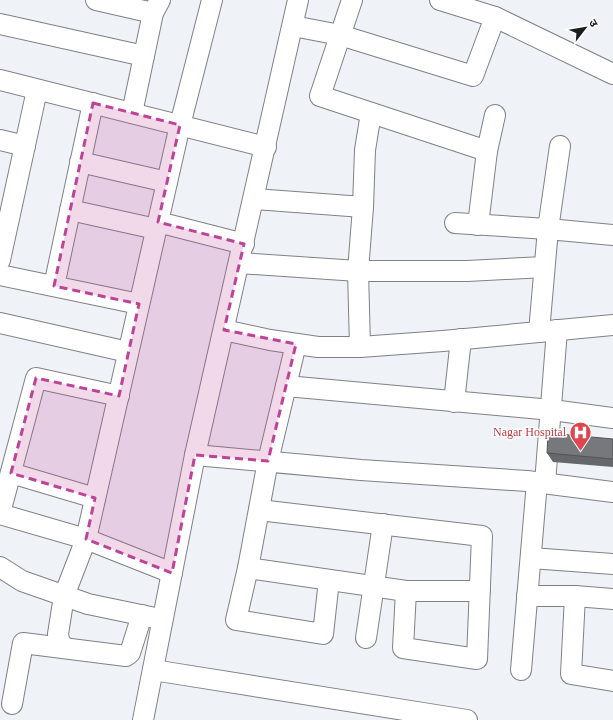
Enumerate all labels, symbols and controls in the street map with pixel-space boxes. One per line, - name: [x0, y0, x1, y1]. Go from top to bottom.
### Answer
- north arrow: [565, 8, 605, 48]
- text: उ: [587, 17, 601, 29]
- hospital icon: Nagar Hospital: [568, 419, 594, 452]
- place label: Nagar Hospital: [493, 425, 567, 439]

